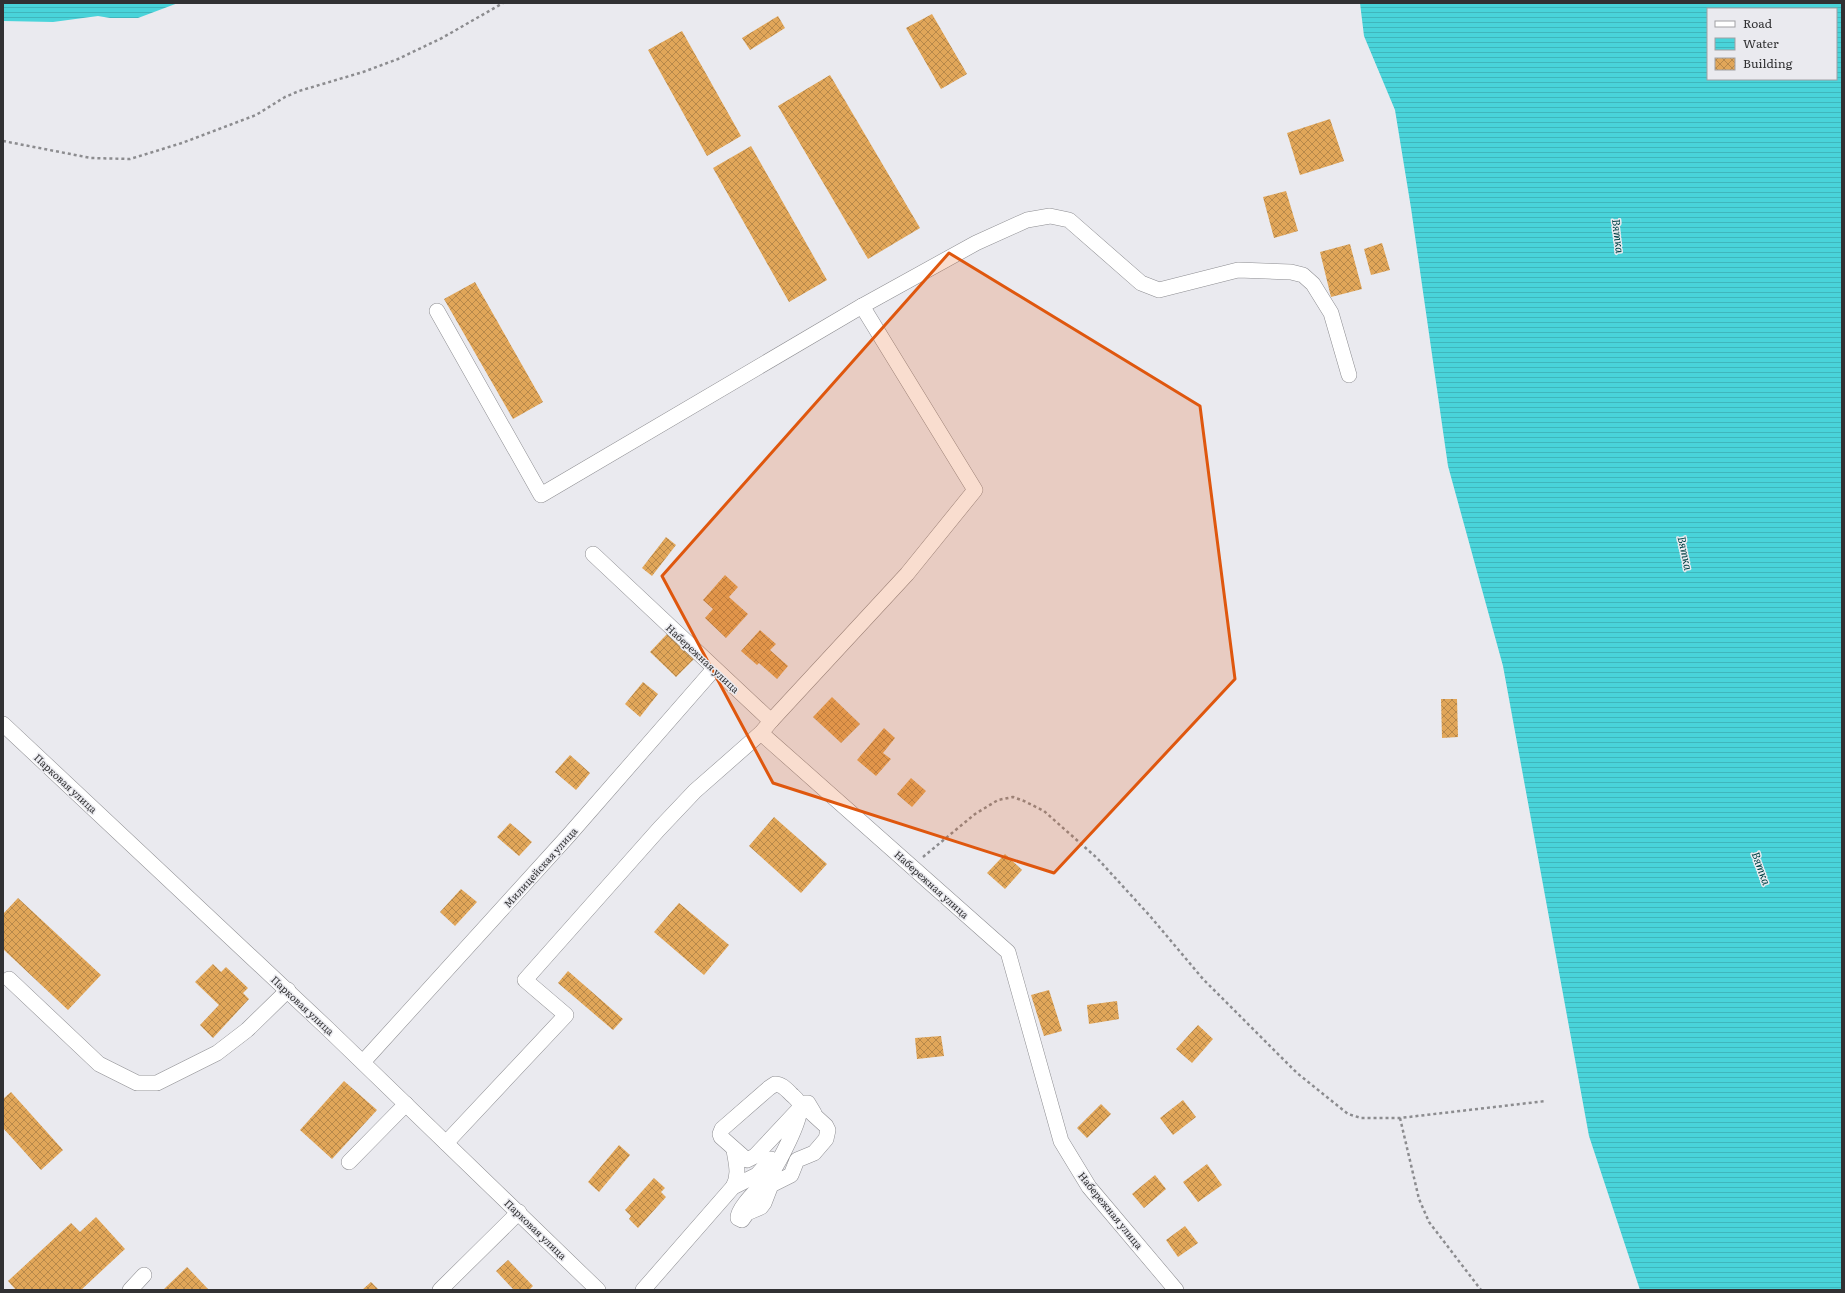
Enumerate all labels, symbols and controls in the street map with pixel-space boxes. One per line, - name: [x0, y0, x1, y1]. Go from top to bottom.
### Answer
- legend: [1707, 8, 1837, 80]
- text: Road: [1743, 14, 1773, 32]
- text: Water: [1743, 34, 1779, 52]
- text: Building: [1743, 54, 1793, 72]
- water label: Вятка: [1609, 218, 1629, 255]
- water label: Вятка: [1675, 535, 1698, 572]
- street label: Набережная улица: [663, 620, 743, 696]
- street label: Парковая улица: [31, 750, 101, 817]
- street label: Милицейская улица: [500, 823, 581, 911]
- street label: Набережная улица: [892, 846, 973, 922]
- water label: Вятка: [1749, 849, 1776, 888]
- street label: Парковая улица: [268, 972, 338, 1039]
- street label: Набережная улица: [1075, 1168, 1147, 1252]
- street label: Парковая улица: [502, 1195, 571, 1263]

